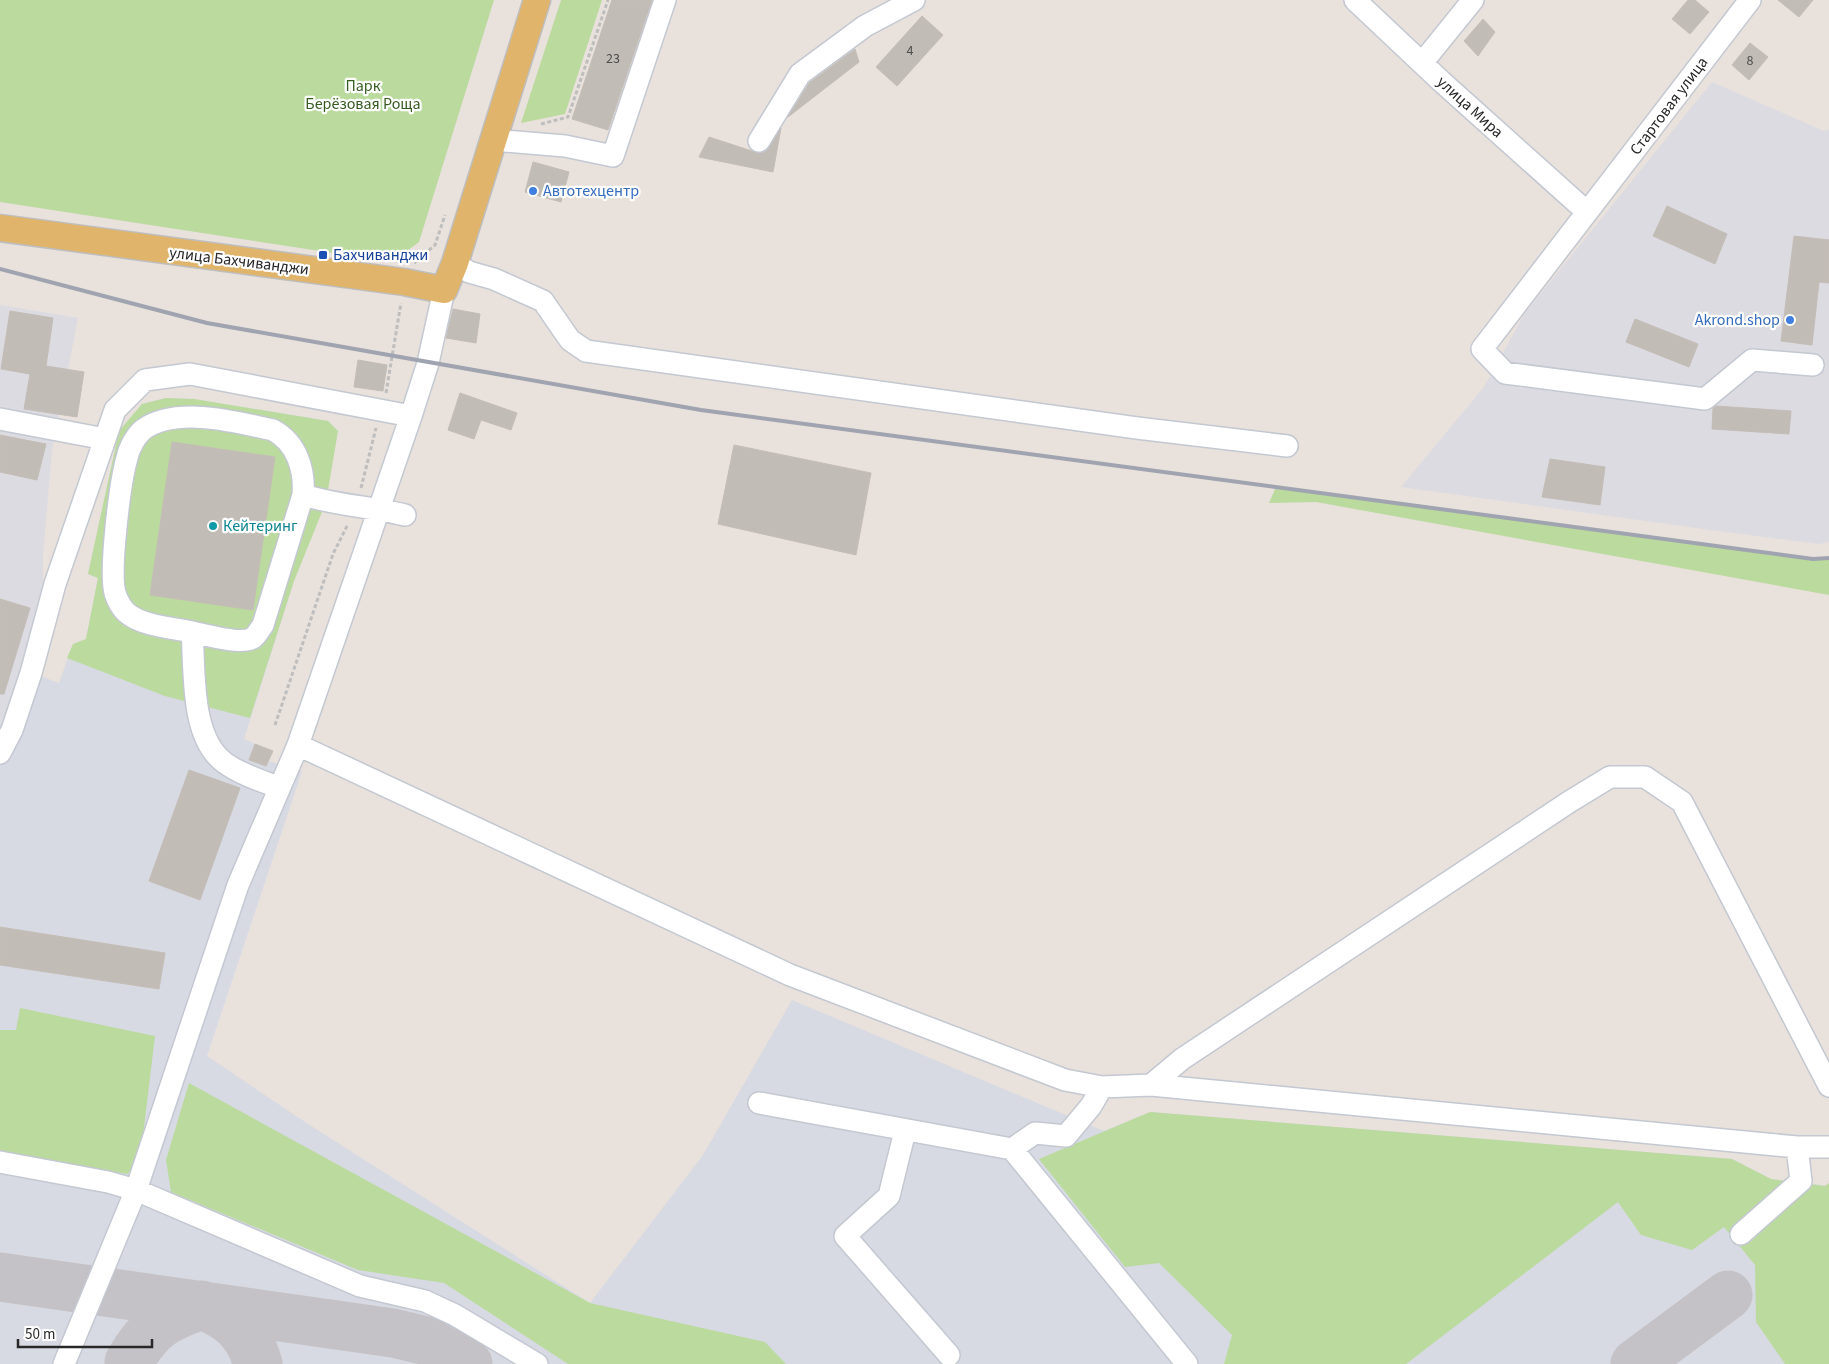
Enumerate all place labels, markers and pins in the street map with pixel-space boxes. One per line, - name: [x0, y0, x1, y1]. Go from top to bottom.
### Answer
- place label: Автотехцентр: [543, 180, 639, 202]
- marker: Автотехцентр: [527, 185, 539, 197]
- place label: Бахчиванджи: [333, 244, 428, 266]
- marker: Бахчиванджи: [317, 249, 329, 261]
- place label: Akrond.shop: [1695, 309, 1780, 331]
- marker: Akrond.shop: [1784, 314, 1796, 326]
- place label: Кейтеринг: [223, 515, 298, 537]
- marker: Кейтеринг: [207, 520, 219, 532]

